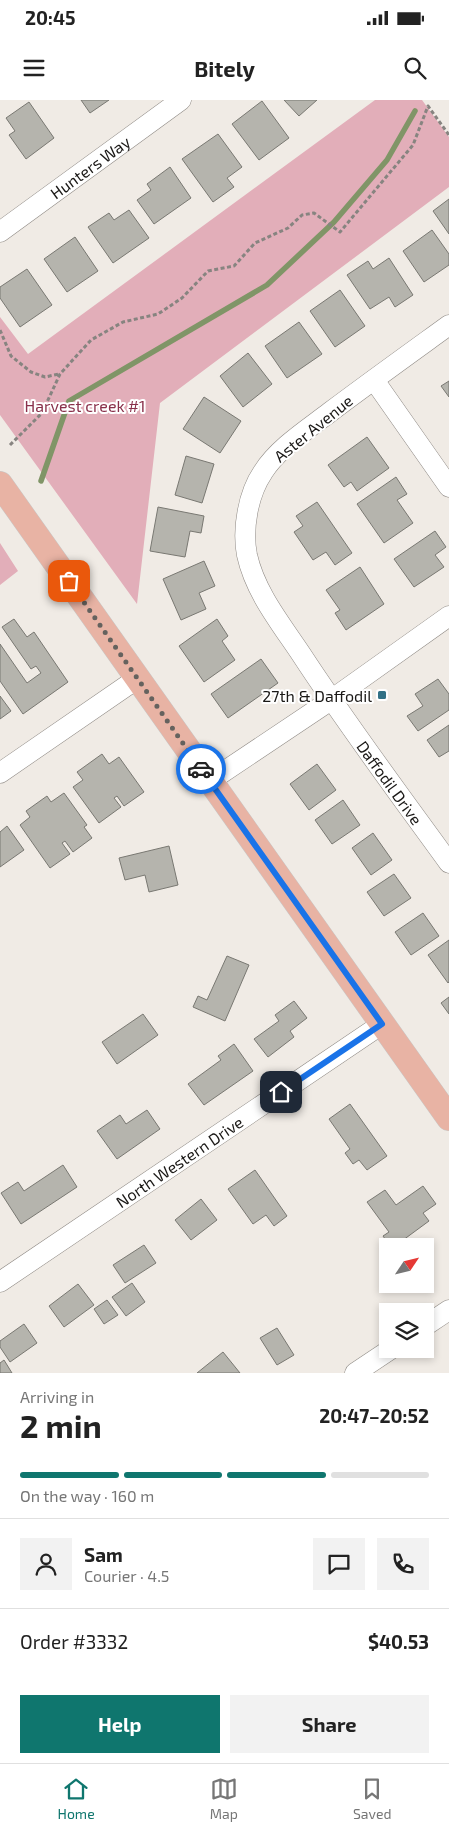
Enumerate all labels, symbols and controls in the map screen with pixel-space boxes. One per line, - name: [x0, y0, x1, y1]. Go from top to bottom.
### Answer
- text: 20:45: [25, 6, 76, 29]
- icon: menu: [20, 54, 48, 82]
- icon: search: [401, 54, 429, 82]
- text: Bitely: [194, 55, 255, 81]
- street label: Hunters Way: [46, 131, 134, 202]
- street label: Aster Avenue: [270, 391, 356, 465]
- park label: Harvest creek #1: [25, 396, 145, 415]
- pin: [48, 560, 90, 602]
- icon: bag: [55, 567, 83, 595]
- place label: 27th & Daffodil: [262, 686, 372, 705]
- marker: 27th & Daffodil: [376, 689, 388, 701]
- street label: Daffodil Drive: [354, 737, 427, 828]
- courier: [176, 744, 226, 794]
- icon: car: [187, 755, 215, 783]
- pin: [260, 1071, 302, 1113]
- icon: home: [267, 1078, 295, 1106]
- street label: North Western Drive: [112, 1111, 246, 1211]
- north arrow: [379, 1238, 434, 1292]
- map controls: [379, 1238, 434, 1358]
- button: layers: [379, 1303, 434, 1358]
- text: Arriving in: [20, 1387, 94, 1406]
- text: 20:47–20:52: [319, 1404, 429, 1427]
- text: 2 min: [20, 1406, 102, 1444]
- text: On the way · 160 m: [20, 1486, 154, 1505]
- button: person: [20, 1538, 72, 1590]
- button: chat: [313, 1538, 365, 1590]
- button: phone: [377, 1538, 429, 1590]
- text: Sam: [84, 1543, 123, 1566]
- text: Courier · 4.5: [84, 1566, 169, 1585]
- text: Order #3332: [20, 1630, 128, 1653]
- text: $40.53: [368, 1630, 429, 1653]
- button: Help: [20, 1695, 220, 1753]
- button: Share: [230, 1695, 429, 1753]
- tab: Home: [58, 1775, 95, 1822]
- tab: Map: [210, 1775, 238, 1822]
- tab: Saved: [353, 1775, 391, 1822]

